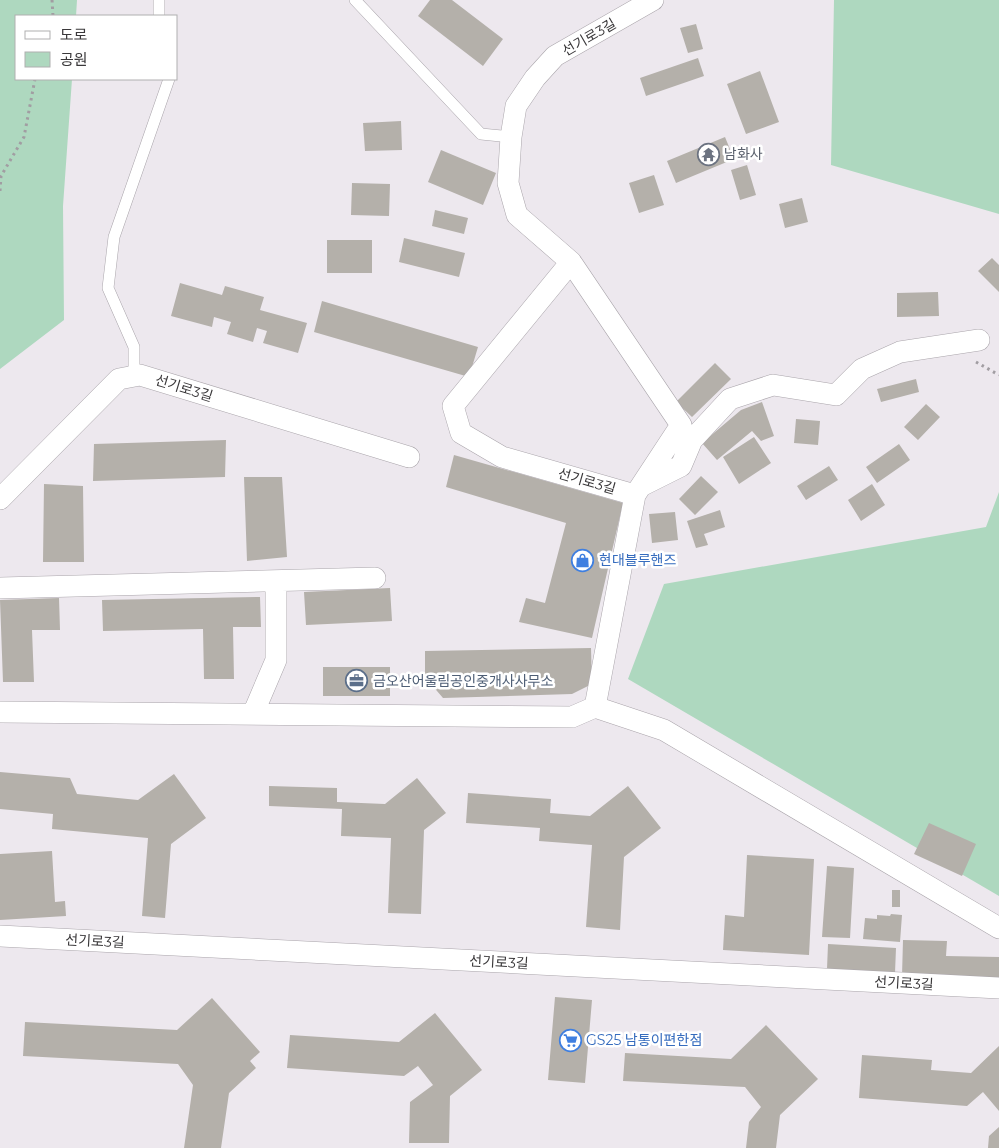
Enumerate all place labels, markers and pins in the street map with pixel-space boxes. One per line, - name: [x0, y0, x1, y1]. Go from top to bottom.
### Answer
- temple icon: 남화사: [696, 142, 720, 166]
- place label: 남화사: [724, 145, 763, 163]
- shop icon: 현대블루핸즈: [571, 548, 595, 572]
- place label: 현대블루핸즈: [599, 551, 676, 569]
- office icon: 금오산어울림공인중개사사무소: [345, 669, 369, 693]
- place label: 금오산어울림공인중개사사무소: [373, 672, 553, 690]
- supermarket icon: GS25 남통이편한점: [558, 1028, 582, 1052]
- place label: GS25 남통이편한점: [586, 1031, 702, 1049]

